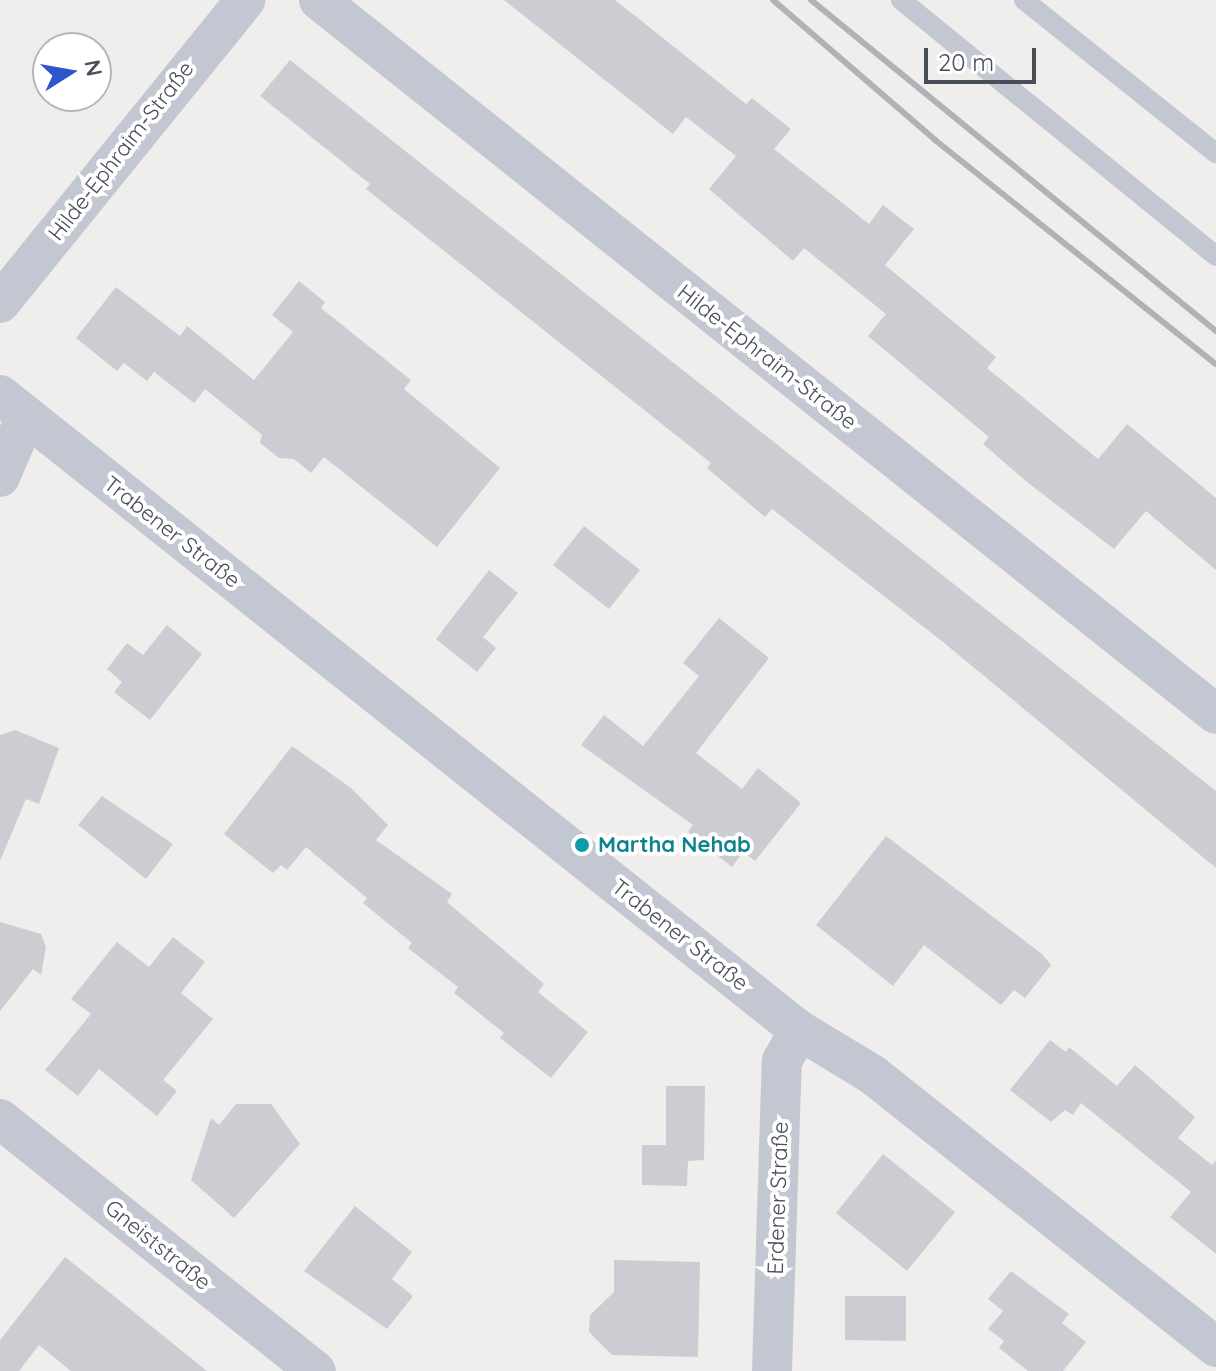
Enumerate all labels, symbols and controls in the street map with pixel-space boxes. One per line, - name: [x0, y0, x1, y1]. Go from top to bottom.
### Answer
- north arrow: [32, 32, 112, 112]
- scale bar: [928, 32, 1040, 82]
- text: 20 m: [938, 47, 994, 77]
- street label: Hilde-Ephraim-Straße: [43, 56, 199, 246]
- text: N: [78, 57, 109, 78]
- street label: Hilde-Ephraim-Straße: [672, 279, 862, 435]
- street label: Trabener Straße: [98, 470, 246, 594]
- place label: Martha Nehab: [598, 832, 751, 858]
- marker: Martha Nehab: [573, 836, 591, 854]
- street label: Trabener Straße: [606, 873, 754, 997]
- street label: Erdener Straße: [762, 1121, 794, 1275]
- street label: Gneiststraße: [100, 1194, 216, 1296]

